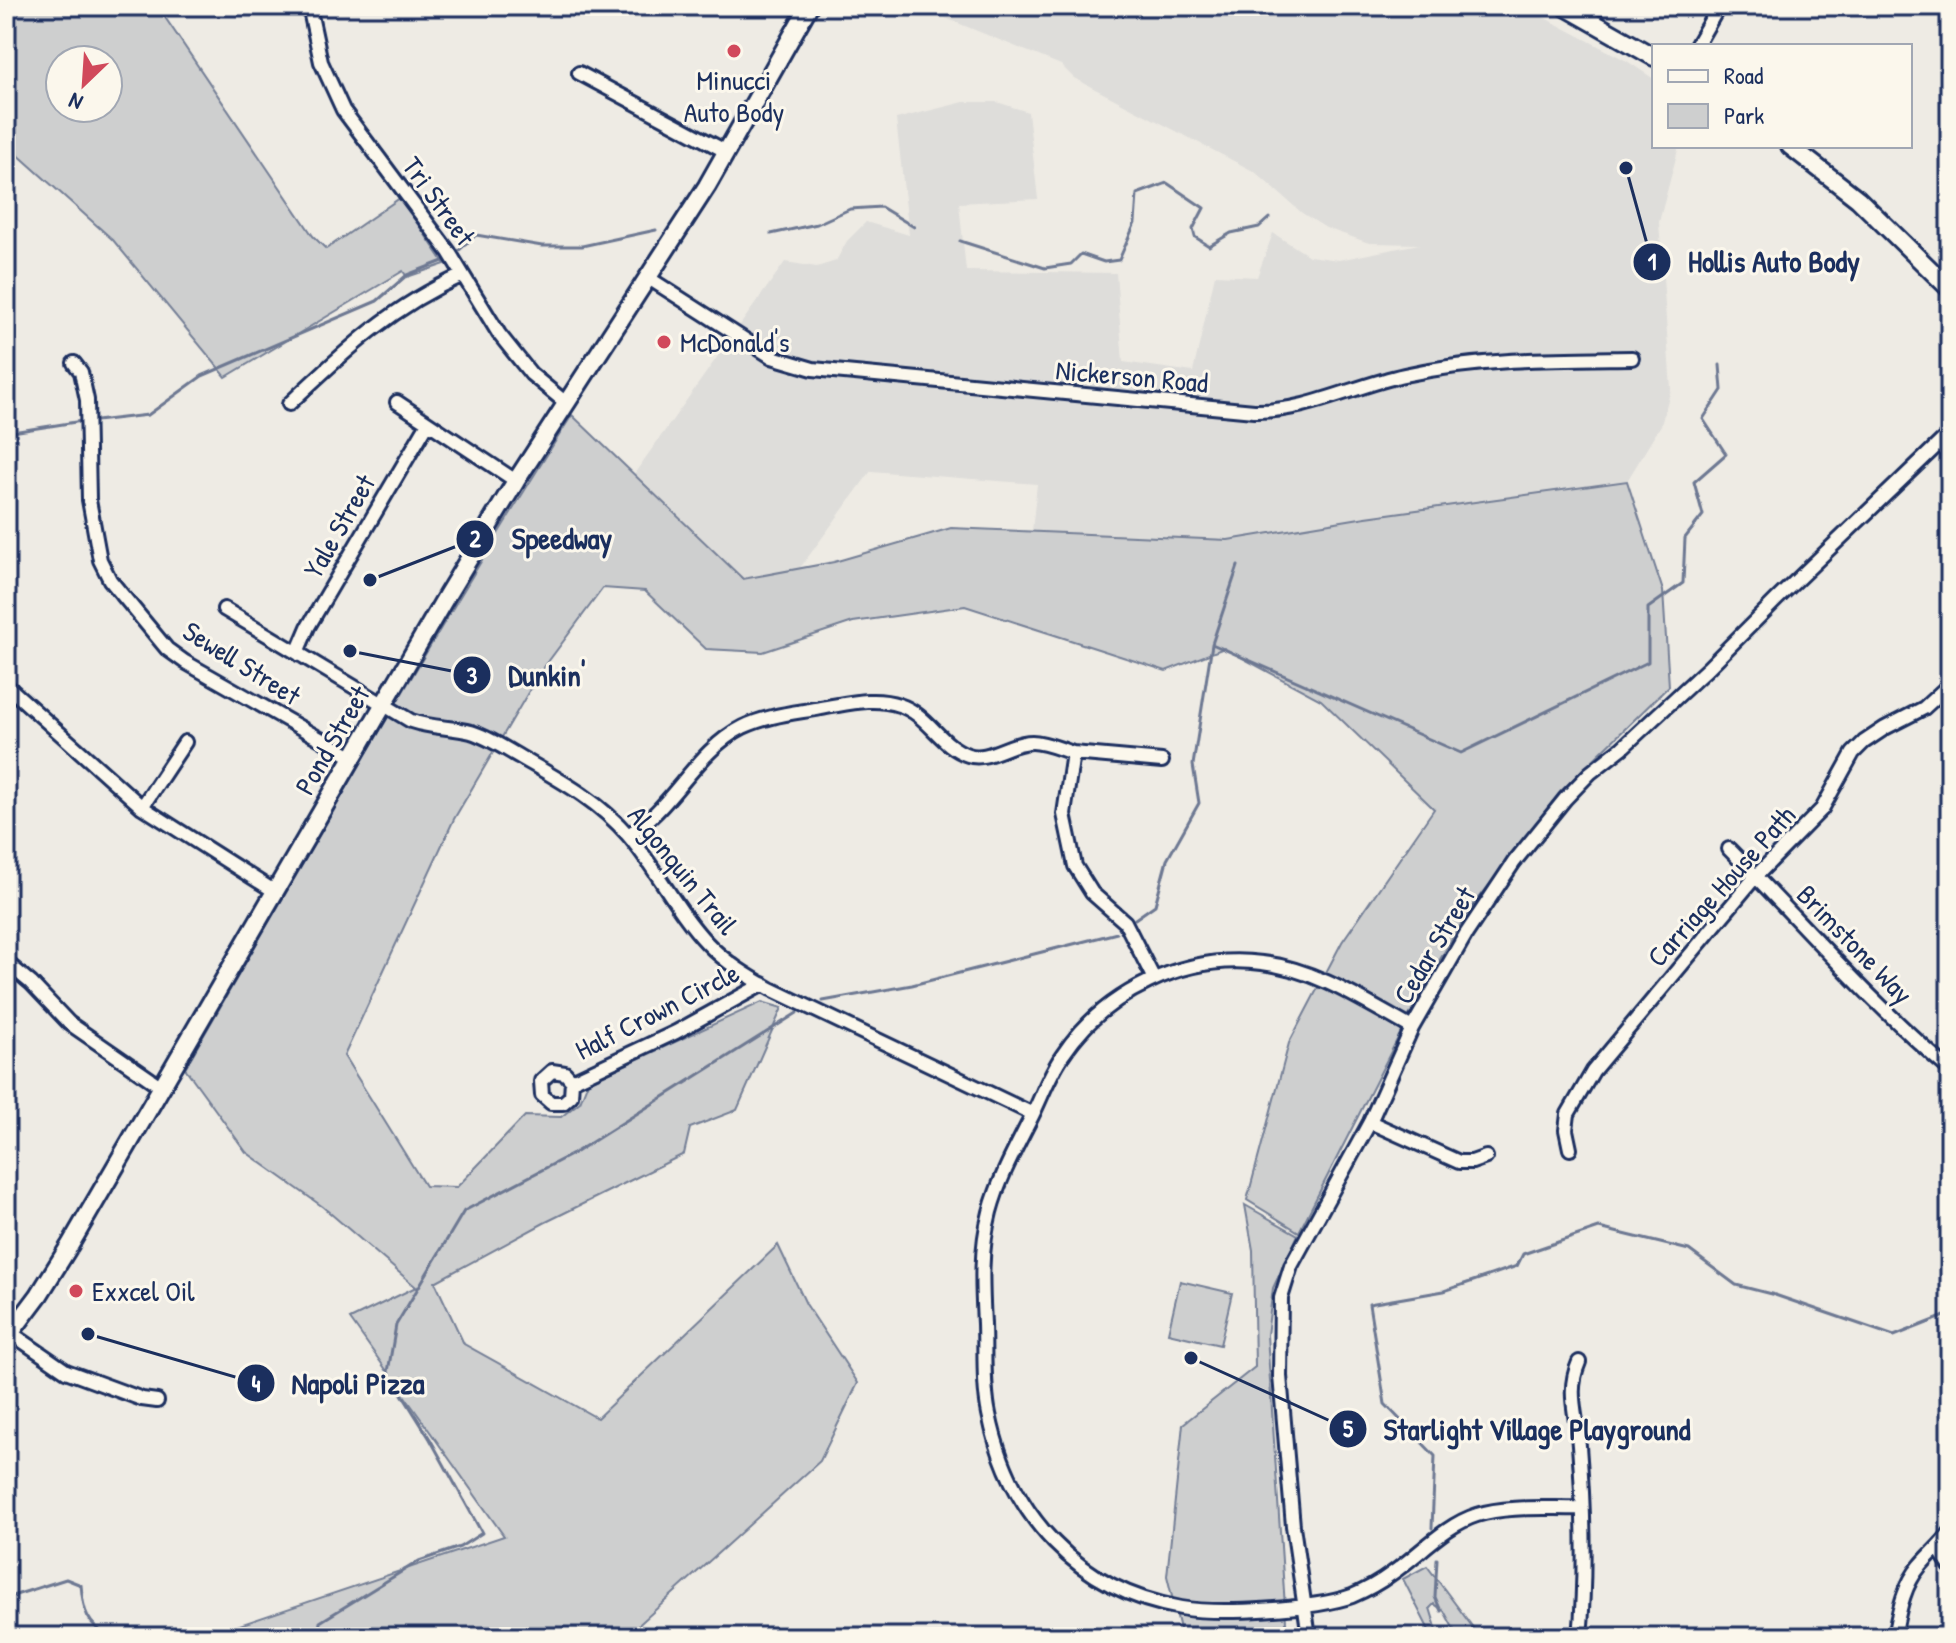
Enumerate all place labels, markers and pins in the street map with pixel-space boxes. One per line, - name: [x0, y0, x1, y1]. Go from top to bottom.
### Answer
- marker: Minucci Auto Body: [725, 42, 743, 60]
- place label: Minucci Auto Body: [684, 61, 784, 131]
- callout: Hollis Auto Body: [1632, 235, 1876, 289]
- place label: McDonald's: [680, 323, 789, 361]
- marker: McDonald's: [655, 333, 673, 351]
- callout: Speedway: [455, 512, 628, 566]
- callout: Dunkin': [452, 648, 601, 702]
- place label: Exxcel Oil: [92, 1272, 195, 1310]
- marker: Exxcel Oil: [67, 1282, 85, 1300]
- callout: Napoli Pizza: [236, 1356, 440, 1410]
- callout: Starlight Village Playground: [1328, 1402, 1707, 1456]

